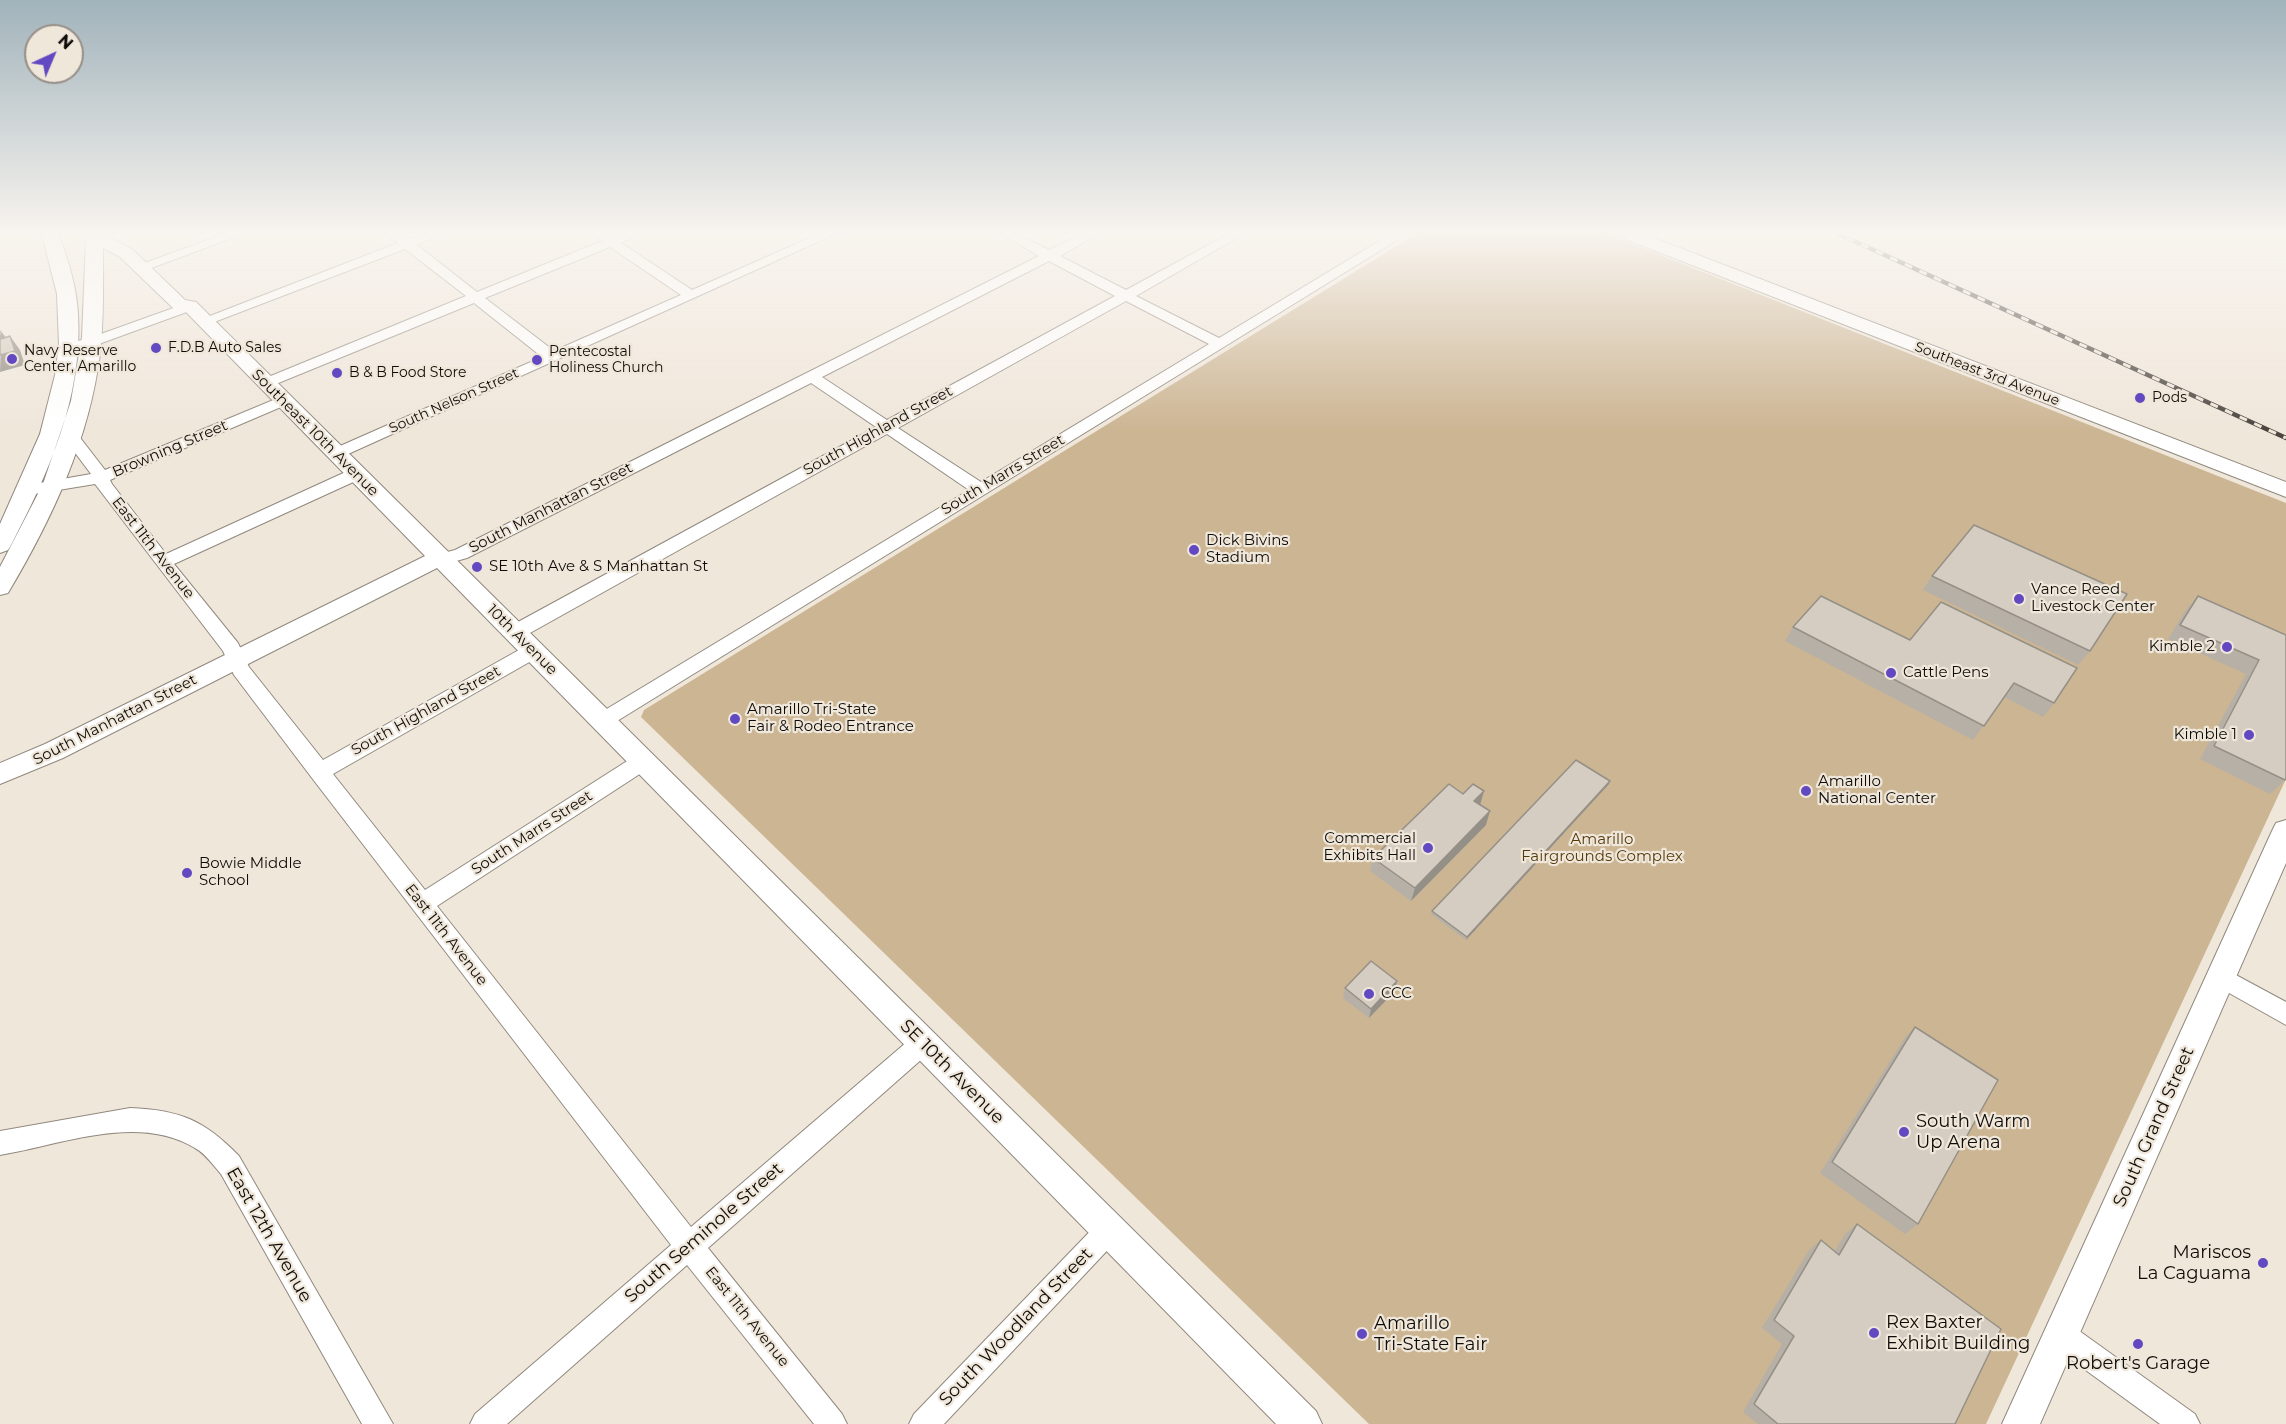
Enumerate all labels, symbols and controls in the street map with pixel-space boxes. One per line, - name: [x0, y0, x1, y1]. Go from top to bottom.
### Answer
- north arrow: [24, 24, 84, 84]
- text: N: [54, 31, 77, 53]
- street label: Southeast 3rd Avenue: [1912, 339, 2062, 409]
- place label: F.D.B Auto Sales: [168, 340, 281, 356]
- marker: F.D.B Auto Sales: [149, 341, 163, 355]
- place label: Navy Reserve Center, Amarillo: [24, 343, 136, 376]
- place label: Pentecostal Holiness Church: [549, 344, 663, 376]
- marker: Navy Reserve Center, Amarillo: [5, 352, 19, 366]
- marker: Pentecostal Holiness Church: [530, 353, 544, 367]
- place label: B & B Food Store: [349, 365, 467, 381]
- street label: South Nelson Street: [387, 365, 521, 437]
- street label: Southeast 10th Avenue: [248, 366, 382, 500]
- marker: B & B Food Store: [330, 366, 344, 380]
- street label: South Highland Street: [800, 382, 956, 480]
- place label: Pods: [2152, 390, 2187, 406]
- marker: Pods: [2133, 391, 2147, 405]
- street label: Browning Street: [110, 417, 230, 481]
- street label: South Marrs Street: [938, 431, 1068, 519]
- street label: South Manhattan Street: [466, 459, 636, 557]
- street label: East 11th Avenue: [108, 494, 198, 602]
- place label: Dick Bivins Stadium: [1206, 532, 1289, 567]
- marker: Dick Bivins Stadium: [1187, 543, 1201, 557]
- place label: SE 10th Ave & S Manhattan St: [489, 558, 708, 576]
- marker: SE 10th Ave & S Manhattan St: [470, 560, 484, 574]
- place label: Vance Reed Livestock Center: [2031, 581, 2155, 616]
- marker: Vance Reed Livestock Center: [2012, 592, 2026, 606]
- street label: 10th Avenue: [483, 601, 561, 679]
- place label: Kimble 2: [2149, 638, 2215, 656]
- marker: Kimble 2: [2220, 640, 2234, 654]
- street label: South Highland Street: [348, 662, 504, 760]
- place label: Cattle Pens: [1903, 664, 1988, 682]
- marker: Cattle Pens: [1884, 666, 1898, 680]
- street label: South Manhattan Street: [30, 671, 200, 769]
- place label: Amarillo Tri-State Fair & Rodeo Entrance: [747, 701, 914, 736]
- marker: Amarillo Tri-State Fair & Rodeo Entrance: [728, 712, 742, 726]
- place label: Kimble 1: [2174, 726, 2237, 744]
- marker: Kimble 1: [2242, 728, 2256, 742]
- place label: Amarillo National Center: [1818, 773, 1936, 808]
- marker: Amarillo National Center: [1799, 784, 1813, 798]
- street label: South Marrs Street: [468, 787, 596, 879]
- place label: Commercial Exhibits Hall: [1323, 830, 1416, 865]
- park label: Amarillo Fairgrounds Complex: [1521, 831, 1683, 866]
- marker: Commercial Exhibits Hall: [1421, 841, 1435, 855]
- place label: Bowie Middle School: [199, 855, 301, 890]
- marker: Bowie Middle School: [180, 866, 194, 880]
- street label: East 11th Avenue: [401, 881, 491, 989]
- place label: CCC: [1381, 985, 1412, 1003]
- marker: CCC: [1362, 987, 1376, 1001]
- street label: SE 10th Avenue: [895, 1015, 1009, 1129]
- street label: South Grand Street: [2109, 1044, 2199, 1210]
- place label: South Warm Up Arena: [1916, 1111, 2030, 1154]
- marker: South Warm Up Arena: [1897, 1125, 1911, 1139]
- street label: South Seminole Street: [620, 1158, 788, 1308]
- street label: East 12th Avenue: [222, 1164, 316, 1306]
- place label: Mariscos La Caguama: [2137, 1242, 2251, 1284]
- street label: South Woodland Street: [935, 1243, 1097, 1411]
- marker: Mariscos La Caguama: [2256, 1256, 2270, 1270]
- street label: East 11th Avenue: [701, 1263, 793, 1371]
- place label: Rex Baxter Exhibit Building: [1886, 1312, 2030, 1354]
- place label: Amarillo Tri-State Fair: [1374, 1313, 1487, 1356]
- marker: Rex Baxter Exhibit Building: [1867, 1326, 1881, 1340]
- marker: Amarillo Tri-State Fair: [1355, 1327, 1369, 1341]
- marker: Robert's Garage: [2131, 1337, 2145, 1351]
- place label: Robert's Garage: [2066, 1353, 2210, 1375]

